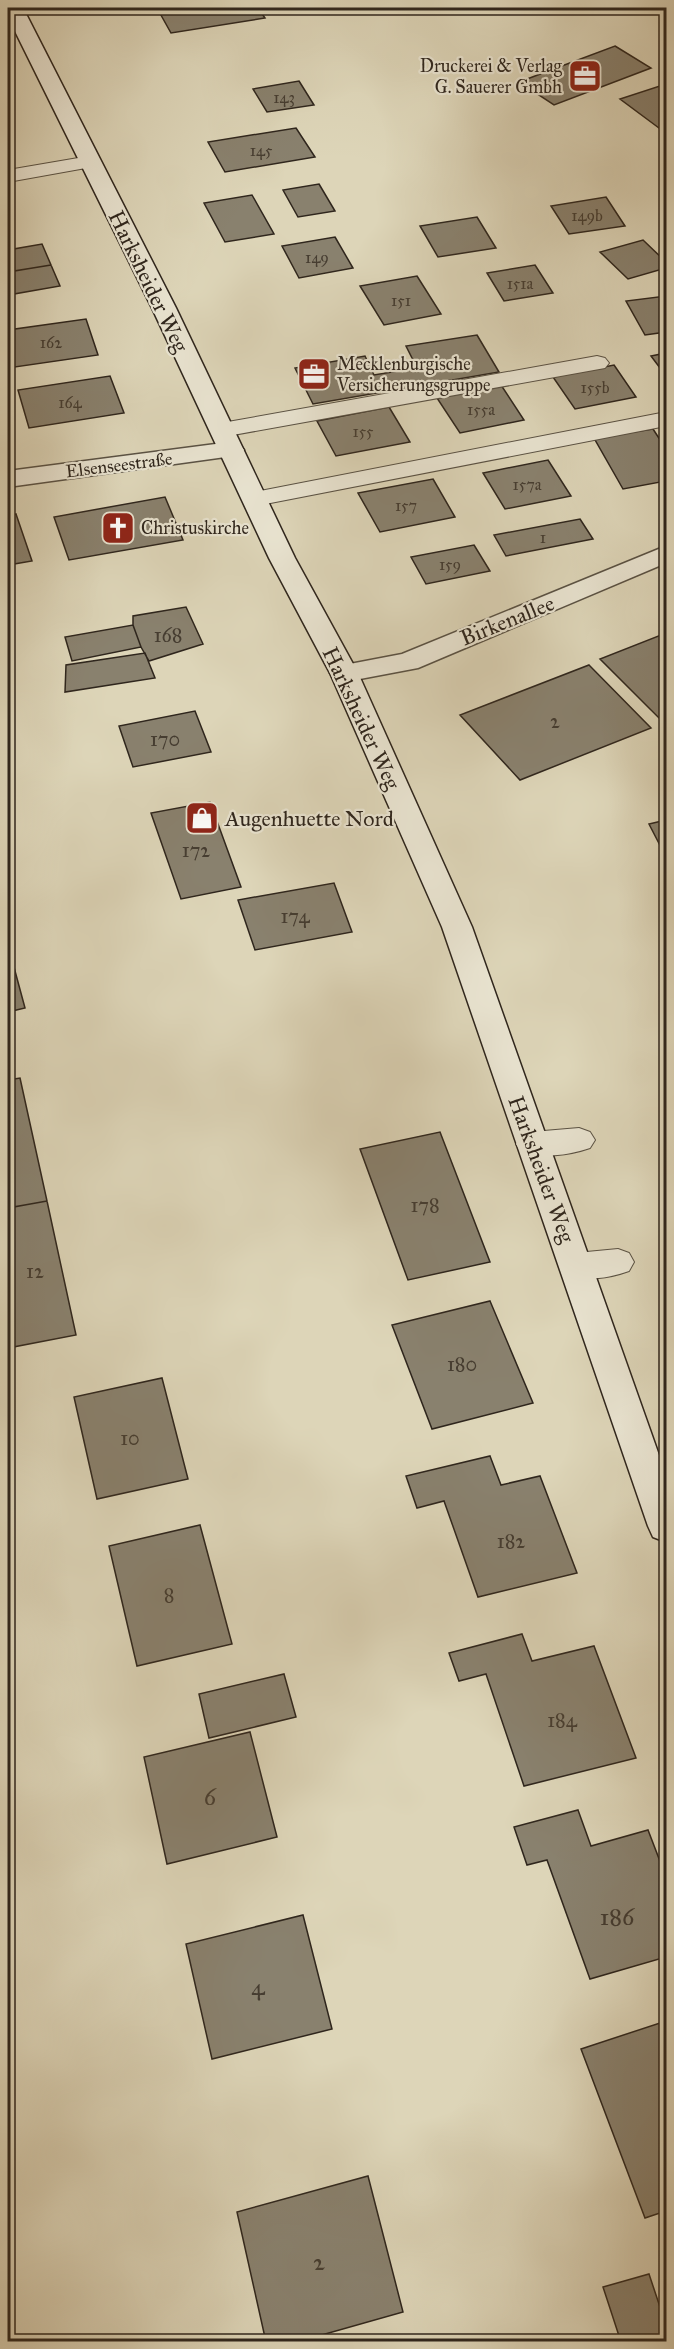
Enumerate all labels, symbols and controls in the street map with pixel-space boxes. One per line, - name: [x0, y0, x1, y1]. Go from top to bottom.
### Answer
- place label: Druckerei & Verlag G. Sauerer Gmbh: [420, 55, 563, 98]
- office icon: Druckerei & Verlag G. Sauerer Gmbh: [567, 58, 603, 94]
- house number: 143: [273, 88, 295, 107]
- house number: 145: [250, 141, 273, 160]
- street label: Harksheider Weg: [103, 206, 195, 357]
- house number: 149b: [571, 206, 603, 225]
- house number: 149: [305, 248, 329, 267]
- house number: 151a: [507, 274, 534, 293]
- house number: 151: [391, 291, 411, 310]
- house number: 162: [40, 333, 62, 352]
- place label: Mecklenburgische Versicherungsgruppe: [336, 353, 490, 397]
- office icon: Mecklenburgische Versicherungsgruppe: [296, 356, 332, 392]
- house number: 155b: [581, 378, 610, 397]
- house number: 164: [58, 393, 83, 412]
- house number: 155a: [467, 400, 495, 419]
- house number: 155: [352, 422, 374, 441]
- street label: Elsenseestraße: [64, 448, 174, 482]
- house number: 157a: [513, 475, 542, 494]
- house number: 157: [395, 496, 417, 515]
- church icon: Christuskirche: [100, 510, 136, 546]
- place label: Christuskirche: [141, 517, 249, 539]
- house number: 1: [540, 528, 546, 547]
- house number: 159: [439, 555, 461, 574]
- street label: Birkenallee: [456, 589, 558, 652]
- house number: 168: [154, 623, 182, 647]
- street label: Harksheider Weg: [317, 642, 407, 795]
- house number: 2: [550, 709, 560, 733]
- house number: 170: [150, 727, 180, 751]
- shop icon: Augenhuette Nord: [184, 800, 220, 836]
- place label: Augenhuette Nord: [224, 805, 394, 832]
- house number: 172: [182, 838, 210, 862]
- house number: 174: [280, 904, 310, 928]
- street label: Harksheider Weg: [502, 1092, 581, 1247]
- house number: 178: [410, 1193, 440, 1217]
- house number: 12: [26, 1259, 44, 1283]
- house number: 180: [447, 1352, 477, 1376]
- house number: 10: [120, 1426, 140, 1450]
- house number: 182: [497, 1529, 525, 1553]
- house number: 8: [164, 1583, 174, 1607]
- house number: 184: [547, 1708, 578, 1732]
- house number: 6: [204, 1782, 217, 1812]
- house number: 186: [600, 1902, 635, 1932]
- house number: 4: [251, 1972, 265, 2002]
- house number: 2: [313, 2247, 325, 2277]

